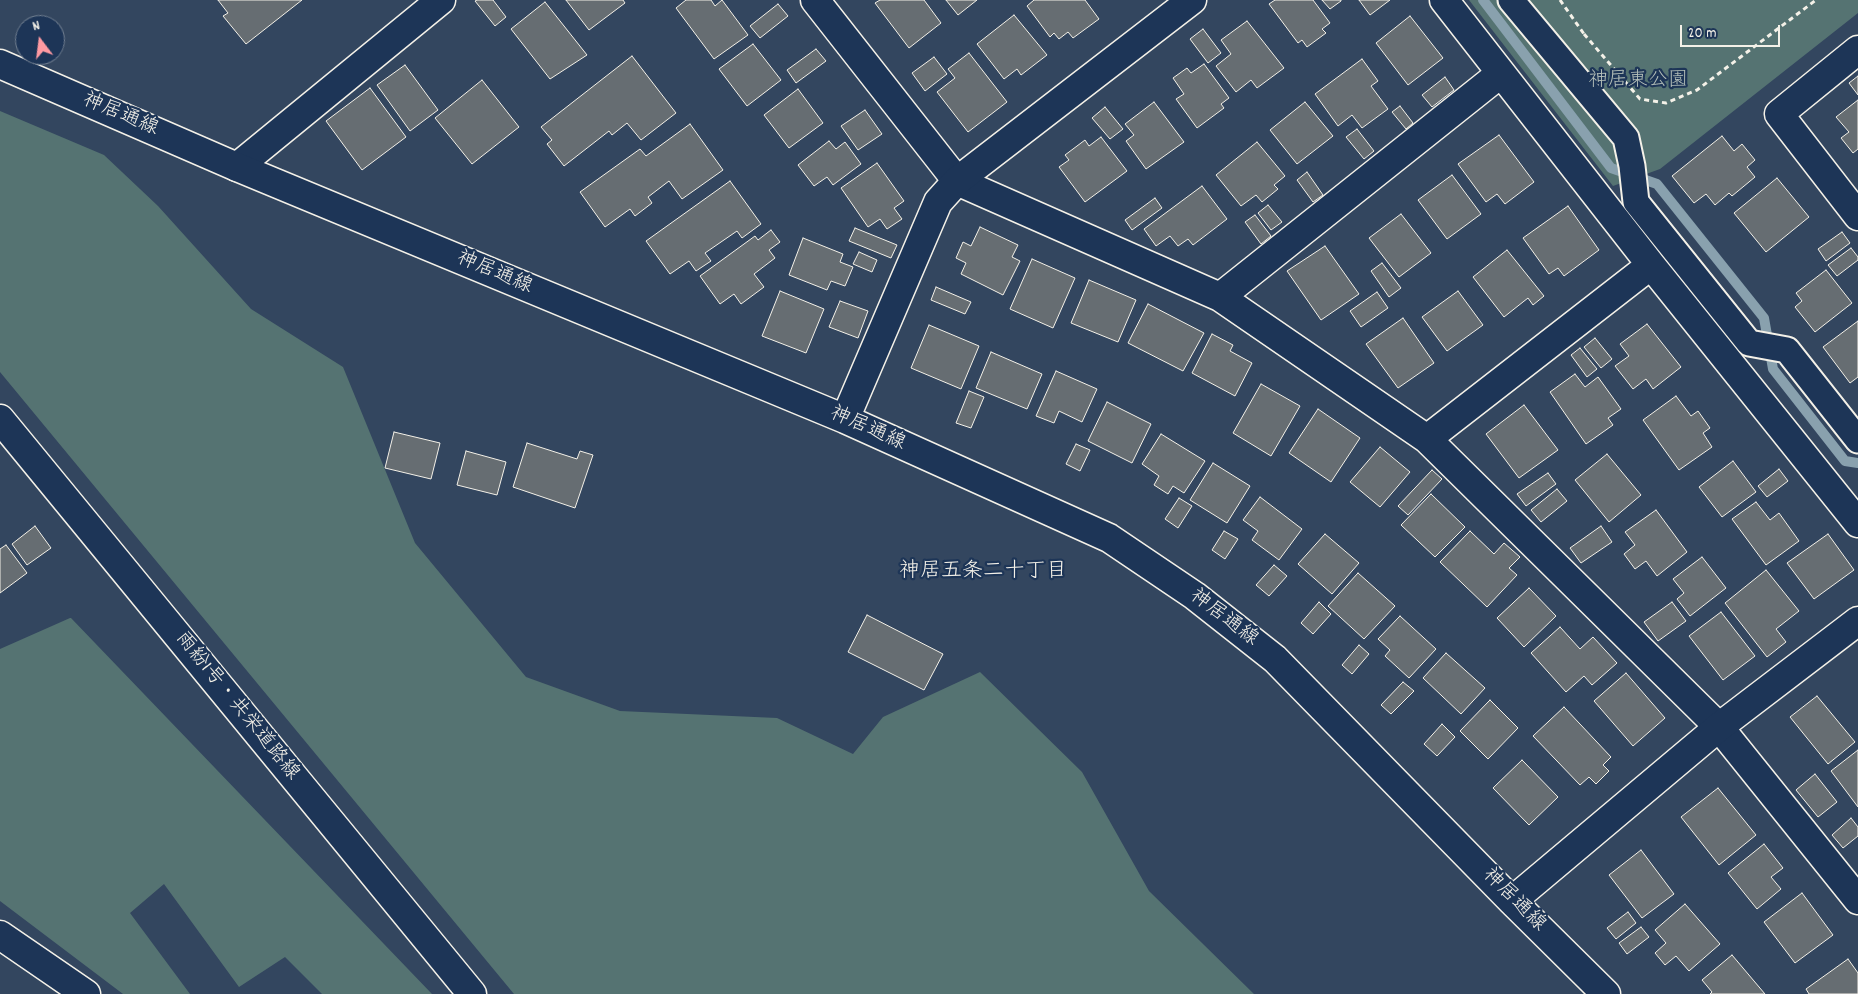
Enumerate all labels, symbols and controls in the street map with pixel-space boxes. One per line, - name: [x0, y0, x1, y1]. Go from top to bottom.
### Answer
- north arrow: [15, 15, 65, 65]
- scale bar: [1683, 15, 1783, 47]
- text: N: [30, 16, 42, 37]
- text: 20 m: [1688, 23, 1716, 45]
- park label: 神居東公園: [1588, 70, 1688, 94]
- street label: 神居通線: [78, 89, 162, 143]
- street label: 神居通線: [452, 247, 536, 301]
- street label: 神居通線: [826, 403, 908, 457]
- district label: 神居五条二十丁目: [899, 560, 1067, 586]
- street label: 神居通線: [1184, 585, 1262, 653]
- street label: 雨紛1号・共栄道路線: [169, 628, 303, 786]
- street label: 神居通線: [1476, 864, 1550, 938]

